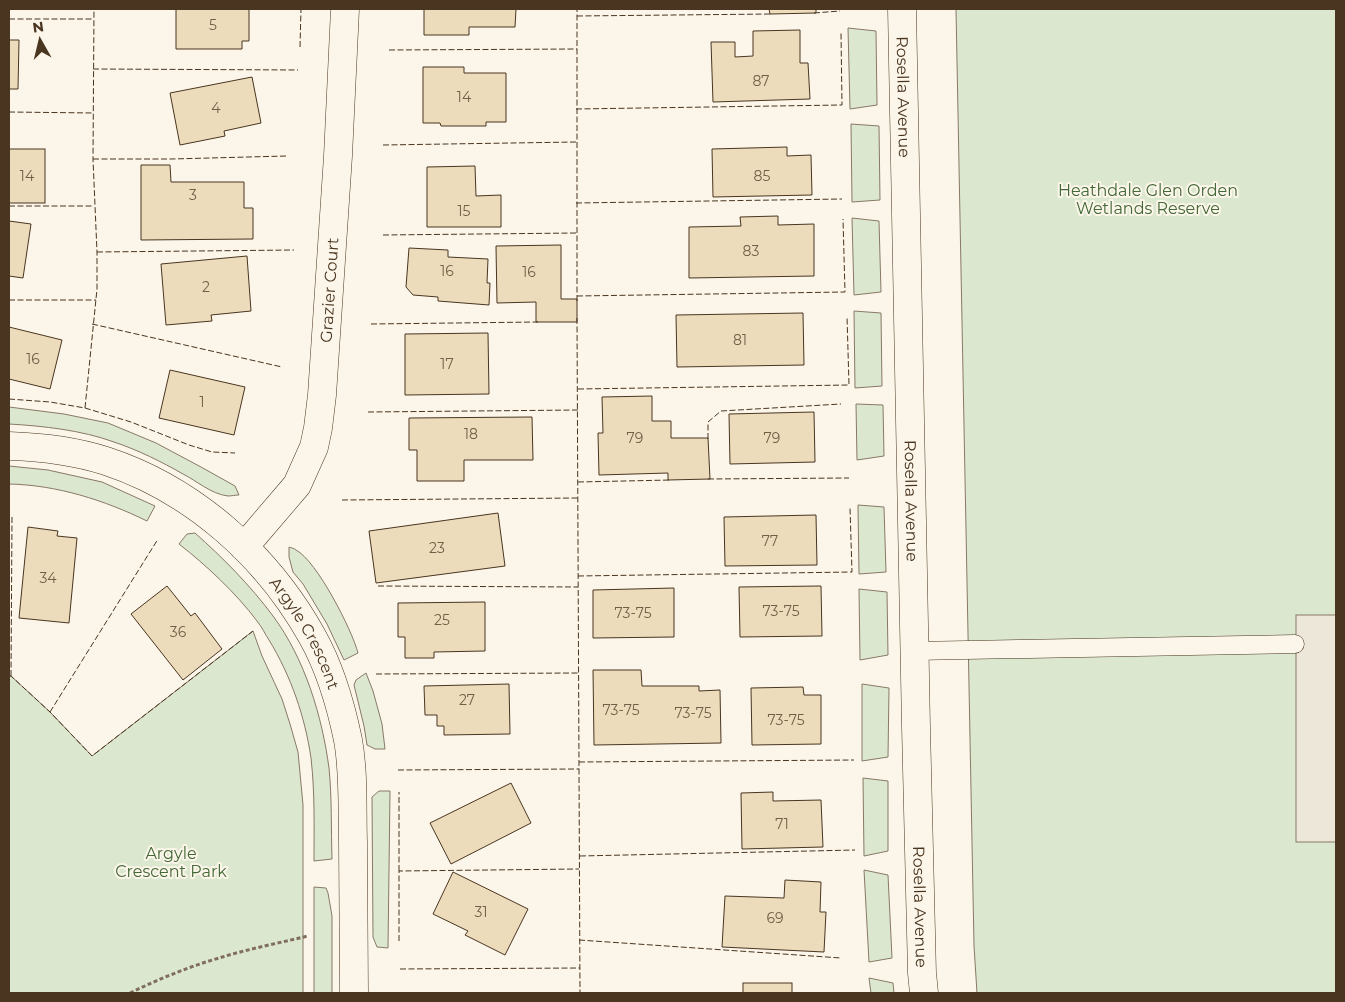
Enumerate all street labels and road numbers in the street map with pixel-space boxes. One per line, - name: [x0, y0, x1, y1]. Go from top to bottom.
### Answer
- street label: Rosella Avenue: [893, 36, 914, 158]
- street label: Grazier Court: [317, 236, 343, 343]
- street label: Rosella Avenue: [900, 440, 922, 562]
- street label: Argyle Crescent: [265, 573, 343, 692]
- street label: Rosella Avenue: [909, 846, 931, 968]

